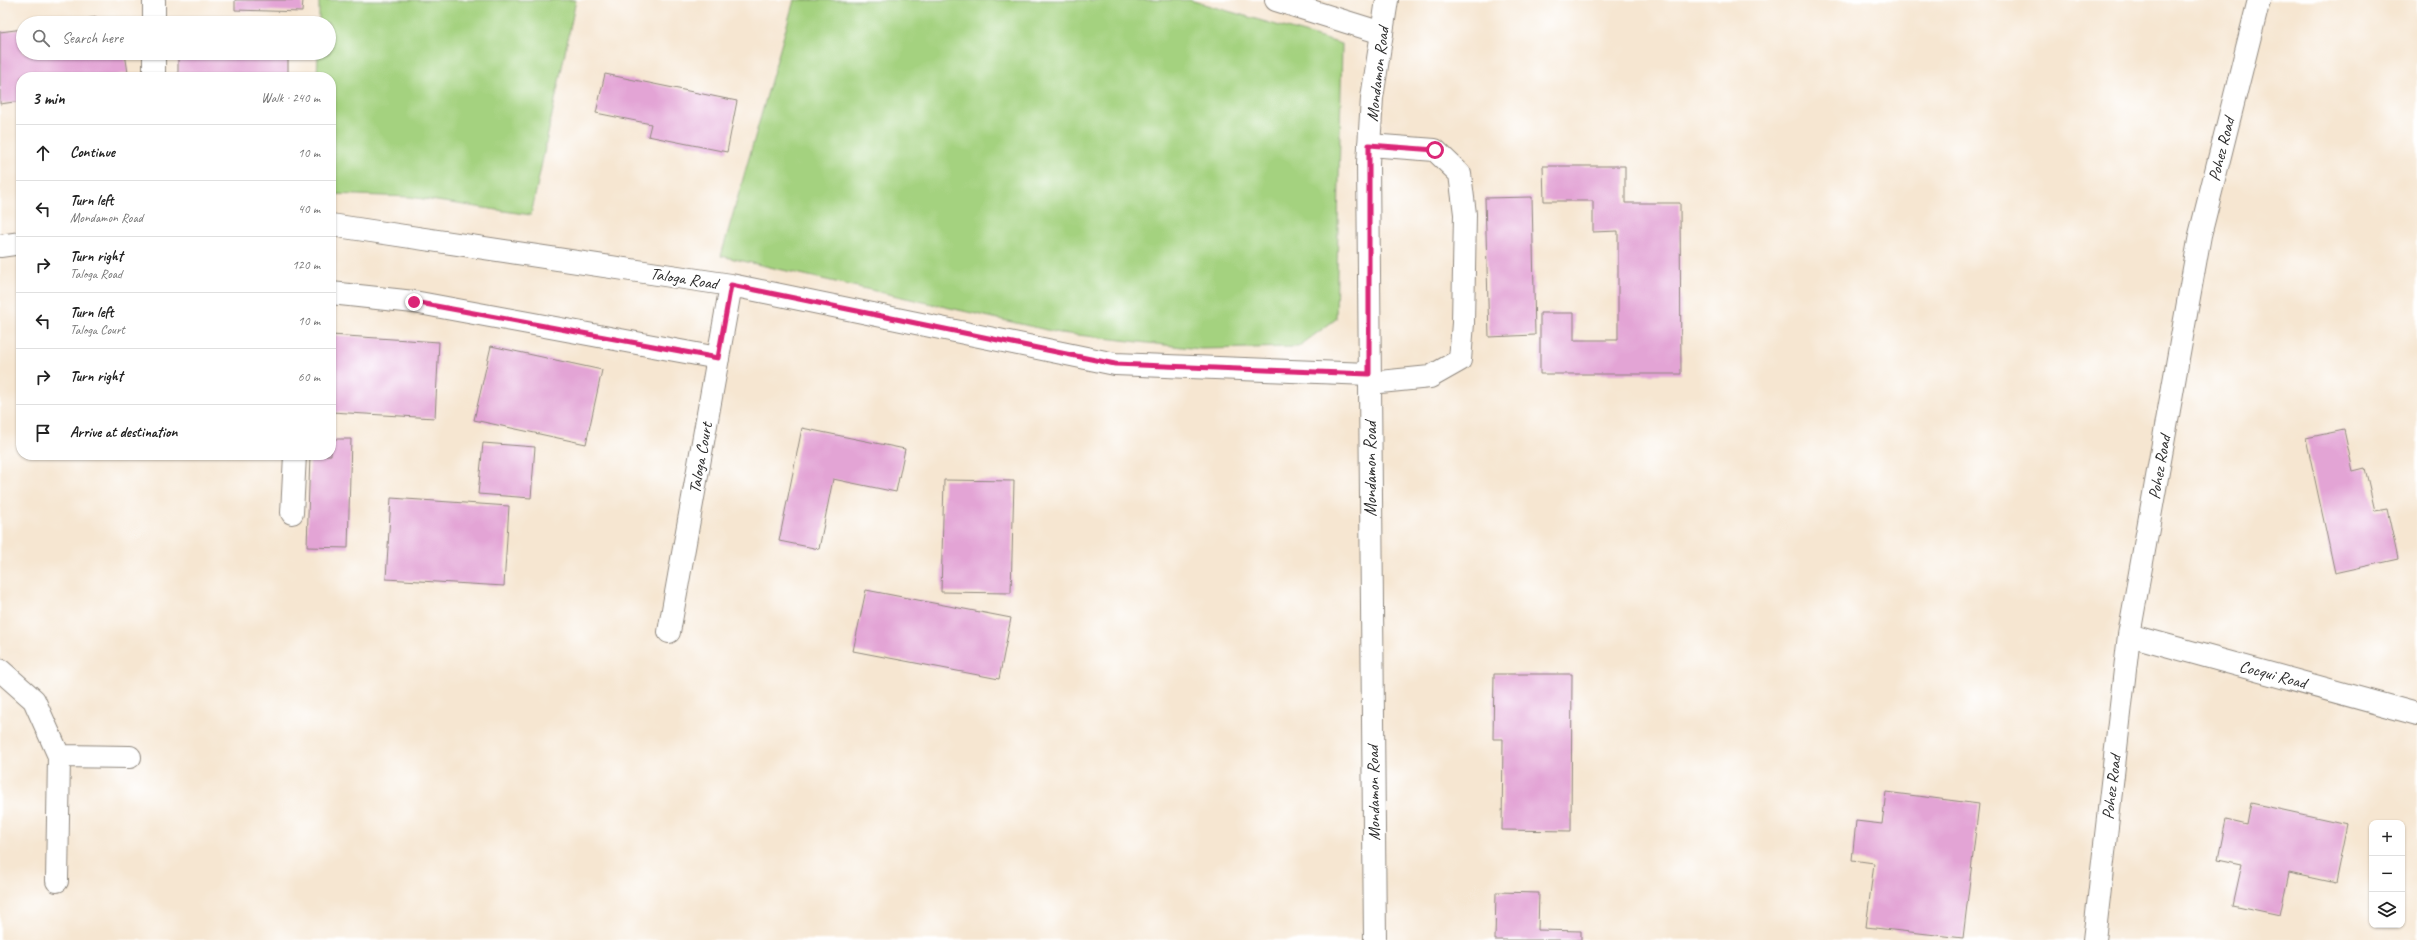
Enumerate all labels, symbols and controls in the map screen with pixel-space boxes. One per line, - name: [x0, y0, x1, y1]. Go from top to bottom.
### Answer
- search box: [16, 16, 336, 60]
- street label: Mondamon Road: [1361, 22, 1394, 123]
- icon: search: [30, 27, 52, 49]
- text: Search here: [62, 29, 123, 48]
- text: 3 min: [32, 88, 65, 109]
- text: Walk · 240 m: [261, 90, 320, 106]
- street label: Pohez Road: [2203, 113, 2240, 183]
- route start: [1426, 141, 1444, 159]
- icon: ahead: [32, 142, 54, 164]
- text: Continue: [70, 143, 115, 162]
- text: 10 m: [298, 145, 320, 161]
- text: Turn left: [70, 191, 113, 210]
- icon: left: [32, 198, 54, 220]
- text: 40 m: [298, 201, 320, 217]
- text: Mondamon Road: [70, 210, 143, 226]
- text: Turn right: [70, 247, 123, 266]
- icon: right: [32, 254, 54, 276]
- text: 120 m: [292, 257, 320, 273]
- street label: Taloga Road: [649, 263, 722, 295]
- text: Taloga Road: [70, 266, 122, 282]
- route end: [405, 293, 423, 311]
- text: Turn left: [70, 303, 113, 322]
- icon: left: [32, 310, 54, 332]
- text: 10 m: [298, 313, 320, 329]
- text: Taloga Court: [70, 322, 125, 338]
- icon: right: [32, 366, 54, 388]
- text: Turn right: [70, 367, 123, 386]
- text: 60 m: [298, 369, 320, 385]
- street label: Mondamon Road: [1360, 418, 1381, 517]
- street label: Taloga Court: [684, 419, 717, 495]
- icon: arrive: [32, 422, 54, 444]
- text: Arrive at destination: [70, 423, 177, 442]
- street label: Pohez Road: [2144, 431, 2176, 501]
- street label: Cocqui Road: [2237, 655, 2311, 694]
- street label: Mondamon Road: [1362, 742, 1385, 841]
- street label: Pohez Road: [2097, 751, 2126, 821]
- map controls: [2369, 820, 2405, 928]
- button: +: [2369, 820, 2405, 856]
- button: −: [2369, 856, 2405, 892]
- button: layers: [2369, 892, 2405, 928]

